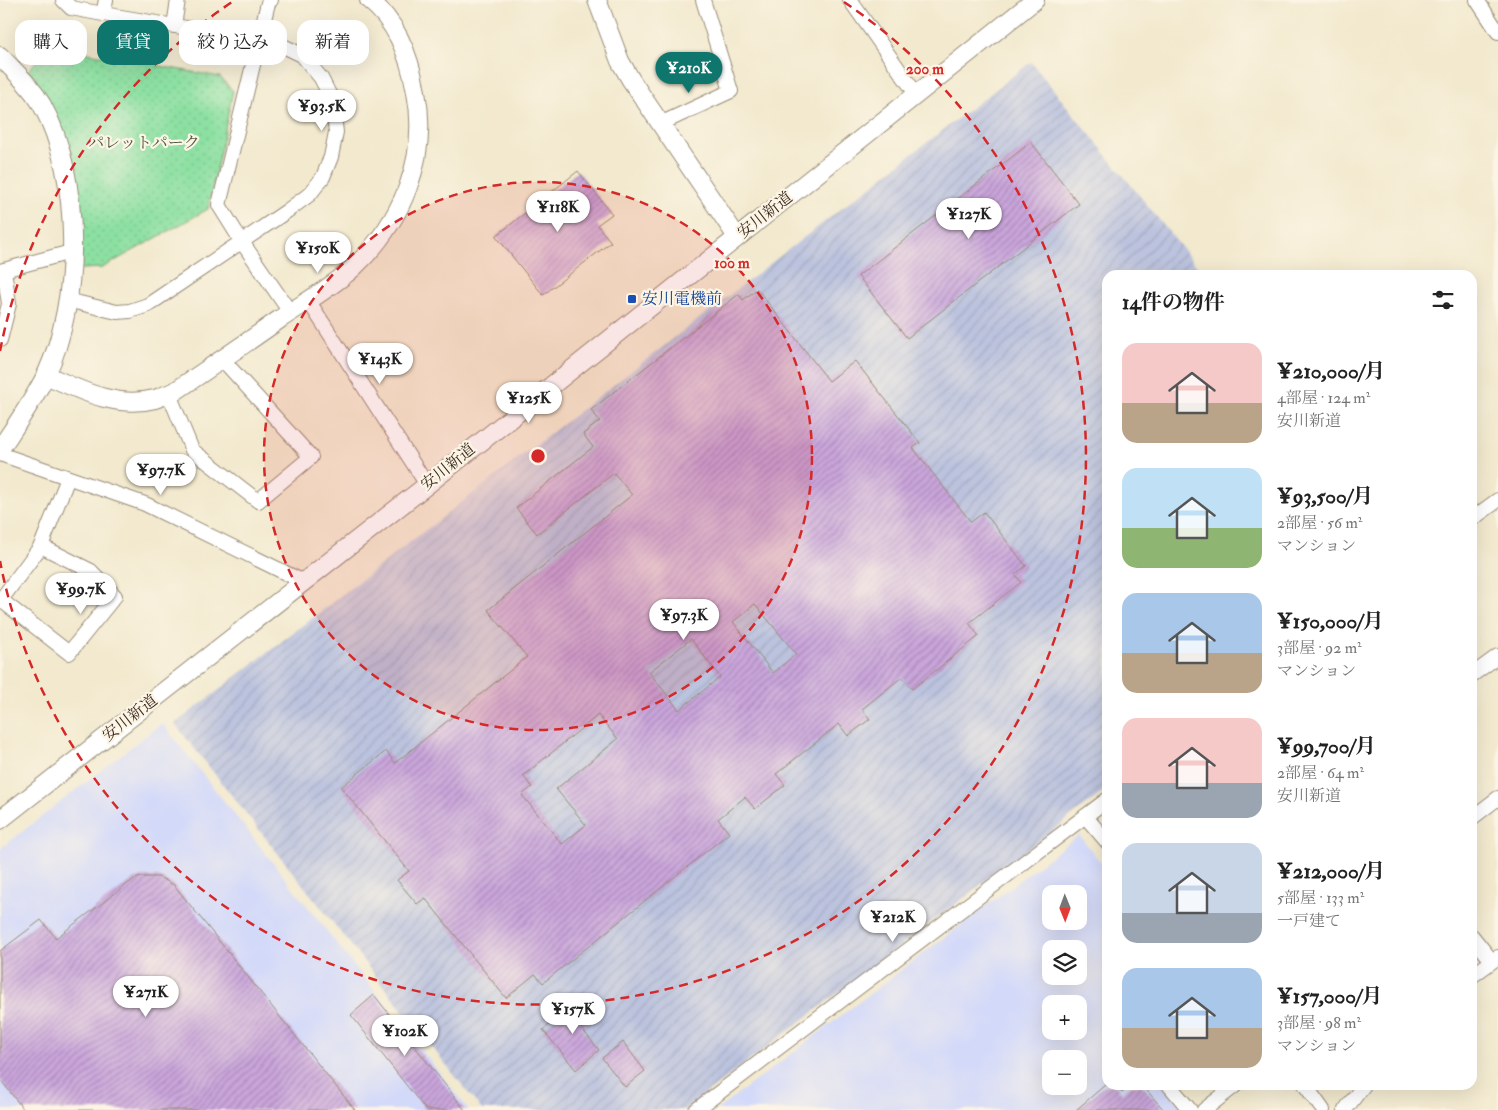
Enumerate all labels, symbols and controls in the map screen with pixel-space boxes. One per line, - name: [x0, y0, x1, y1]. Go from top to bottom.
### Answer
- chip: 購入: [15, 20, 87, 65]
- chip: 賃貸: [97, 20, 169, 65]
- chip: 絞り込み: [179, 20, 287, 65]
- chip: 新着: [297, 20, 369, 65]
- pin: ¥210K: [654, 52, 724, 94]
- text: ¥210K: [666, 58, 712, 78]
- text: 200 m: [906, 60, 944, 79]
- pin: ¥93.5K: [281, 90, 363, 132]
- text: ¥93.5K: [298, 96, 346, 116]
- park label: パレットパーク: [88, 133, 200, 153]
- street label: 安川新道: [734, 187, 796, 243]
- pin: ¥118K: [523, 190, 593, 233]
- text: ¥118K: [537, 197, 579, 217]
- pin: ¥127K: [934, 198, 1004, 240]
- text: ¥127K: [947, 204, 991, 224]
- pin: ¥150K: [283, 232, 353, 274]
- text: ¥150K: [296, 238, 340, 258]
- text: 100 m: [714, 254, 750, 273]
- icon: filters: [1429, 286, 1457, 314]
- place label: 安川電機前: [642, 289, 722, 309]
- text: 14件の物件: [1122, 289, 1225, 316]
- marker: 安川電機前: [626, 293, 638, 305]
- pin: ¥143K: [345, 342, 415, 385]
- text: ¥143K: [358, 349, 402, 369]
- text: ¥210,000/月: [1277, 358, 1385, 385]
- icon: home: [1162, 363, 1222, 423]
- pin: ¥125K: [494, 382, 564, 424]
- text: ¥125K: [507, 388, 551, 408]
- text: 4部屋 · 124 m²: [1277, 388, 1370, 408]
- text: 安川新道: [1277, 411, 1341, 431]
- street label: 安川新道: [417, 439, 479, 495]
- centre of rings: [529, 447, 547, 465]
- pin: ¥97.7K: [120, 454, 202, 496]
- text: ¥97.7K: [137, 460, 185, 480]
- text: ¥93,500/月: [1277, 483, 1373, 510]
- icon: home: [1162, 488, 1222, 548]
- text: 2部屋 · 56 m²: [1277, 513, 1362, 533]
- text: マンション: [1277, 536, 1356, 556]
- pin: ¥99.7K: [40, 572, 122, 615]
- text: ¥99.7K: [56, 579, 106, 599]
- pin: ¥97.3K: [643, 598, 725, 641]
- text: ¥97.3K: [660, 605, 708, 625]
- text: ¥150,000/月: [1277, 608, 1384, 635]
- icon: home: [1162, 613, 1222, 673]
- text: 3部屋 · 92 m²: [1277, 638, 1362, 658]
- text: マンション: [1277, 661, 1356, 681]
- street label: 安川新道: [99, 690, 161, 746]
- text: ¥99,700/月: [1277, 733, 1376, 760]
- icon: home: [1162, 738, 1222, 798]
- text: 2部屋 · 64 m²: [1277, 763, 1364, 783]
- text: 安川新道: [1277, 786, 1341, 806]
- text: ¥212,000/月: [1277, 858, 1385, 885]
- icon: home: [1162, 863, 1222, 923]
- north arrow: [1042, 885, 1088, 930]
- map controls: [1042, 885, 1087, 1095]
- text: 5部屋 · 133 m²: [1277, 888, 1364, 908]
- pin: ¥212K: [858, 900, 928, 943]
- text: ¥212K: [870, 907, 916, 927]
- text: 一戸建て: [1277, 911, 1341, 931]
- button: layers: [1042, 940, 1087, 985]
- pin: ¥271K: [111, 976, 181, 1018]
- text: ¥271K: [124, 982, 168, 1002]
- text: ¥157,000/月: [1277, 983, 1382, 1010]
- icon: home: [1162, 988, 1222, 1048]
- pin: ¥157K: [538, 992, 608, 1035]
- button: +: [1042, 995, 1087, 1040]
- text: ¥157K: [551, 999, 595, 1019]
- text: 3部屋 · 98 m²: [1277, 1013, 1361, 1033]
- pin: ¥102K: [370, 1014, 440, 1057]
- text: ¥102K: [382, 1021, 428, 1041]
- text: マンション: [1277, 1036, 1356, 1056]
- button: −: [1042, 1050, 1087, 1095]

